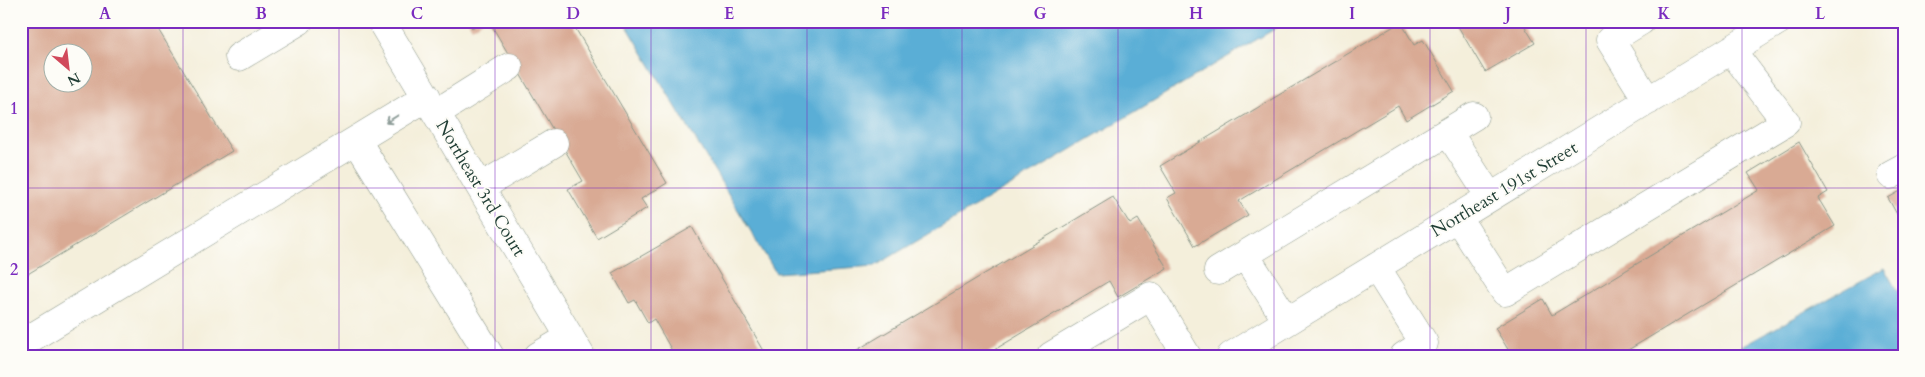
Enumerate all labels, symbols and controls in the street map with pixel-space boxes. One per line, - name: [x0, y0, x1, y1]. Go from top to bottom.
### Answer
- text: A: [99, 3, 111, 25]
- text: B: [255, 3, 267, 25]
- text: C: [411, 3, 423, 25]
- text: D: [566, 3, 580, 25]
- text: E: [724, 3, 734, 25]
- text: F: [880, 3, 890, 25]
- text: G: [1033, 3, 1047, 25]
- text: H: [1189, 3, 1203, 25]
- text: I: [1349, 3, 1355, 25]
- text: J: [1503, 3, 1511, 25]
- text: K: [1658, 3, 1671, 25]
- text: L: [1815, 3, 1826, 25]
- north arrow: [42, 42, 92, 92]
- text: N: [64, 68, 84, 90]
- text: 1: [10, 98, 18, 120]
- one-way arrow: [385, 115, 399, 125]
- street label: Northeast 3rd Court: [430, 115, 531, 262]
- street label: Northeast 191st Street: [1426, 135, 1583, 243]
- text: 2: [10, 259, 18, 281]

